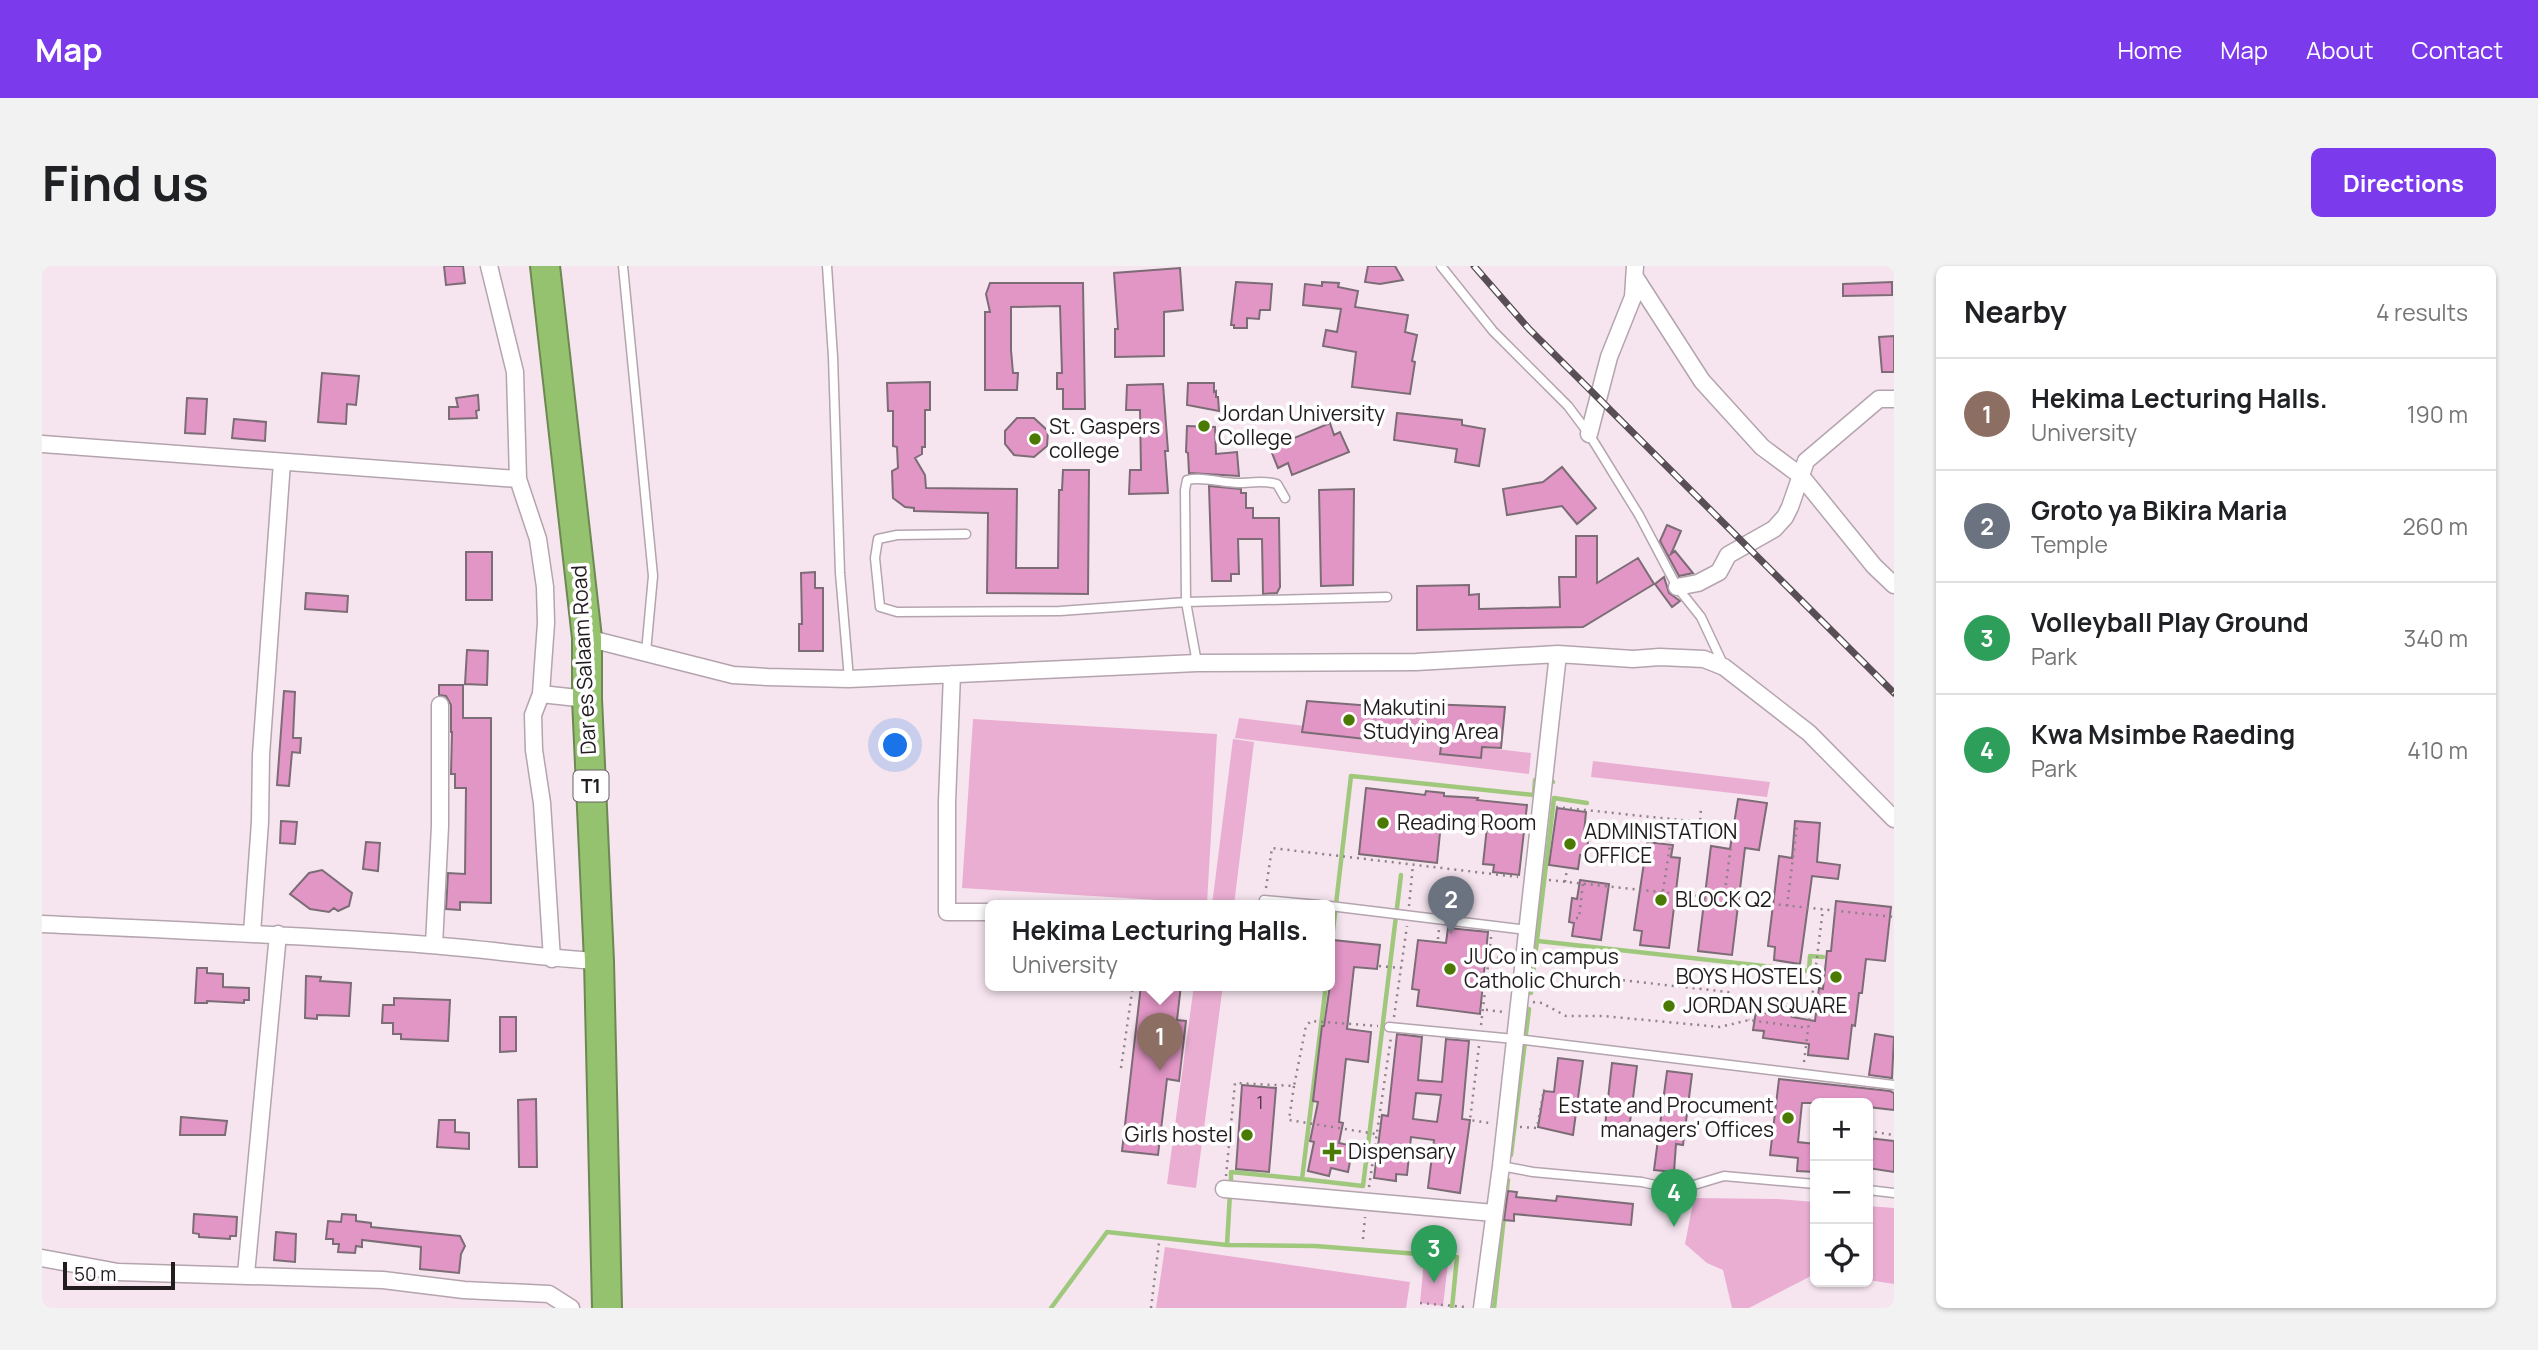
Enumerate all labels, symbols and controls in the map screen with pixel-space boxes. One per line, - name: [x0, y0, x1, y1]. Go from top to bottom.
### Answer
- text: Map: [35, 27, 103, 72]
- text: Home: [2117, 33, 2182, 66]
- text: Map: [2220, 33, 2268, 66]
- text: About: [2306, 33, 2374, 66]
- text: Contact: [2412, 33, 2503, 66]
- button: Directions: [2311, 148, 2496, 217]
- text: Find us: [42, 149, 209, 216]
- text: Nearby: [1964, 291, 2067, 332]
- text: 4 results: [2376, 296, 2468, 328]
- text: Hekima Lecturing Halls.: [2031, 380, 2328, 416]
- text: 1: [1982, 398, 1992, 430]
- text: 190 m: [2407, 398, 2468, 430]
- place label: Jordan University College: [1218, 399, 1385, 451]
- place label: St. Gaspers college: [1049, 412, 1160, 464]
- text: University: [2031, 416, 2137, 448]
- marker: Jordan University College: [1196, 418, 1212, 434]
- marker: St. Gaspers college: [1027, 431, 1043, 447]
- text: Groto ya Bikira Maria: [2031, 492, 2287, 528]
- text: 2: [1980, 510, 1994, 542]
- text: 260 m: [2402, 510, 2468, 542]
- text: Temple: [2031, 528, 2108, 560]
- street label: Dar es Salaam Road: [564, 565, 602, 755]
- text: Volleyball Play Ground: [2031, 604, 2309, 640]
- text: 3: [1980, 622, 1994, 654]
- text: 340 m: [2404, 622, 2468, 654]
- text: Park: [2031, 640, 2077, 672]
- place label: Makutini Studying Area: [1363, 693, 1499, 745]
- marker: Makutini Studying Area: [1341, 712, 1357, 728]
- text: Kwa Msimbe Raeding: [2031, 716, 2295, 752]
- your location: [878, 728, 912, 762]
- text: 4: [1980, 734, 1994, 766]
- text: 410 m: [2407, 734, 2468, 766]
- text: Park: [2031, 752, 2077, 784]
- road number: T1: [574, 771, 608, 802]
- place label: Reading Room: [1397, 808, 1536, 836]
- marker: Reading Room: [1375, 815, 1391, 831]
- place label: ADMINISTATION OFFICE: [1584, 817, 1737, 869]
- marker: ADMINISTATION OFFICE: [1562, 836, 1578, 852]
- pin: 2: [1428, 876, 1474, 934]
- place label: BLOCK Q2: [1675, 885, 1772, 913]
- marker: BLOCK Q2: [1653, 892, 1669, 908]
- popup: [985, 900, 1335, 991]
- text: Hekima Lecturing Halls.: [1012, 912, 1308, 948]
- place label: JUCo in campus Catholic Church: [1464, 942, 1621, 994]
- text: University: [1012, 948, 1118, 980]
- marker: JUCo in campus Catholic Church: [1442, 961, 1458, 977]
- place label: BOYS HOSTELS: [1676, 962, 1822, 990]
- marker: BOYS HOSTELS: [1828, 969, 1844, 985]
- place label: JORDAN SQUARE: [1683, 991, 1848, 1019]
- marker: JORDAN SQUARE: [1661, 998, 1677, 1014]
- pin: 1: [1137, 1013, 1183, 1071]
- house number: 1: [1256, 1090, 1264, 1114]
- place label: Estate and Procument managers' Offices: [1559, 1091, 1774, 1143]
- map controls: [1810, 1098, 1873, 1287]
- button: +: [1810, 1098, 1873, 1161]
- marker: Estate and Procument managers' Offices: [1780, 1110, 1796, 1126]
- place label: Girls hostel: [1125, 1120, 1233, 1148]
- marker: Girls hostel: [1239, 1127, 1255, 1143]
- place label: Dispensary: [1348, 1137, 1456, 1165]
- marker: Dispensary: [1322, 1142, 1342, 1162]
- button: −: [1810, 1161, 1873, 1224]
- pin: 4: [1651, 1169, 1697, 1227]
- button: locate: [1810, 1224, 1873, 1287]
- pin: 3: [1411, 1225, 1457, 1283]
- scale bar: [63, 1259, 175, 1291]
- text: 50 m: [74, 1261, 116, 1287]

